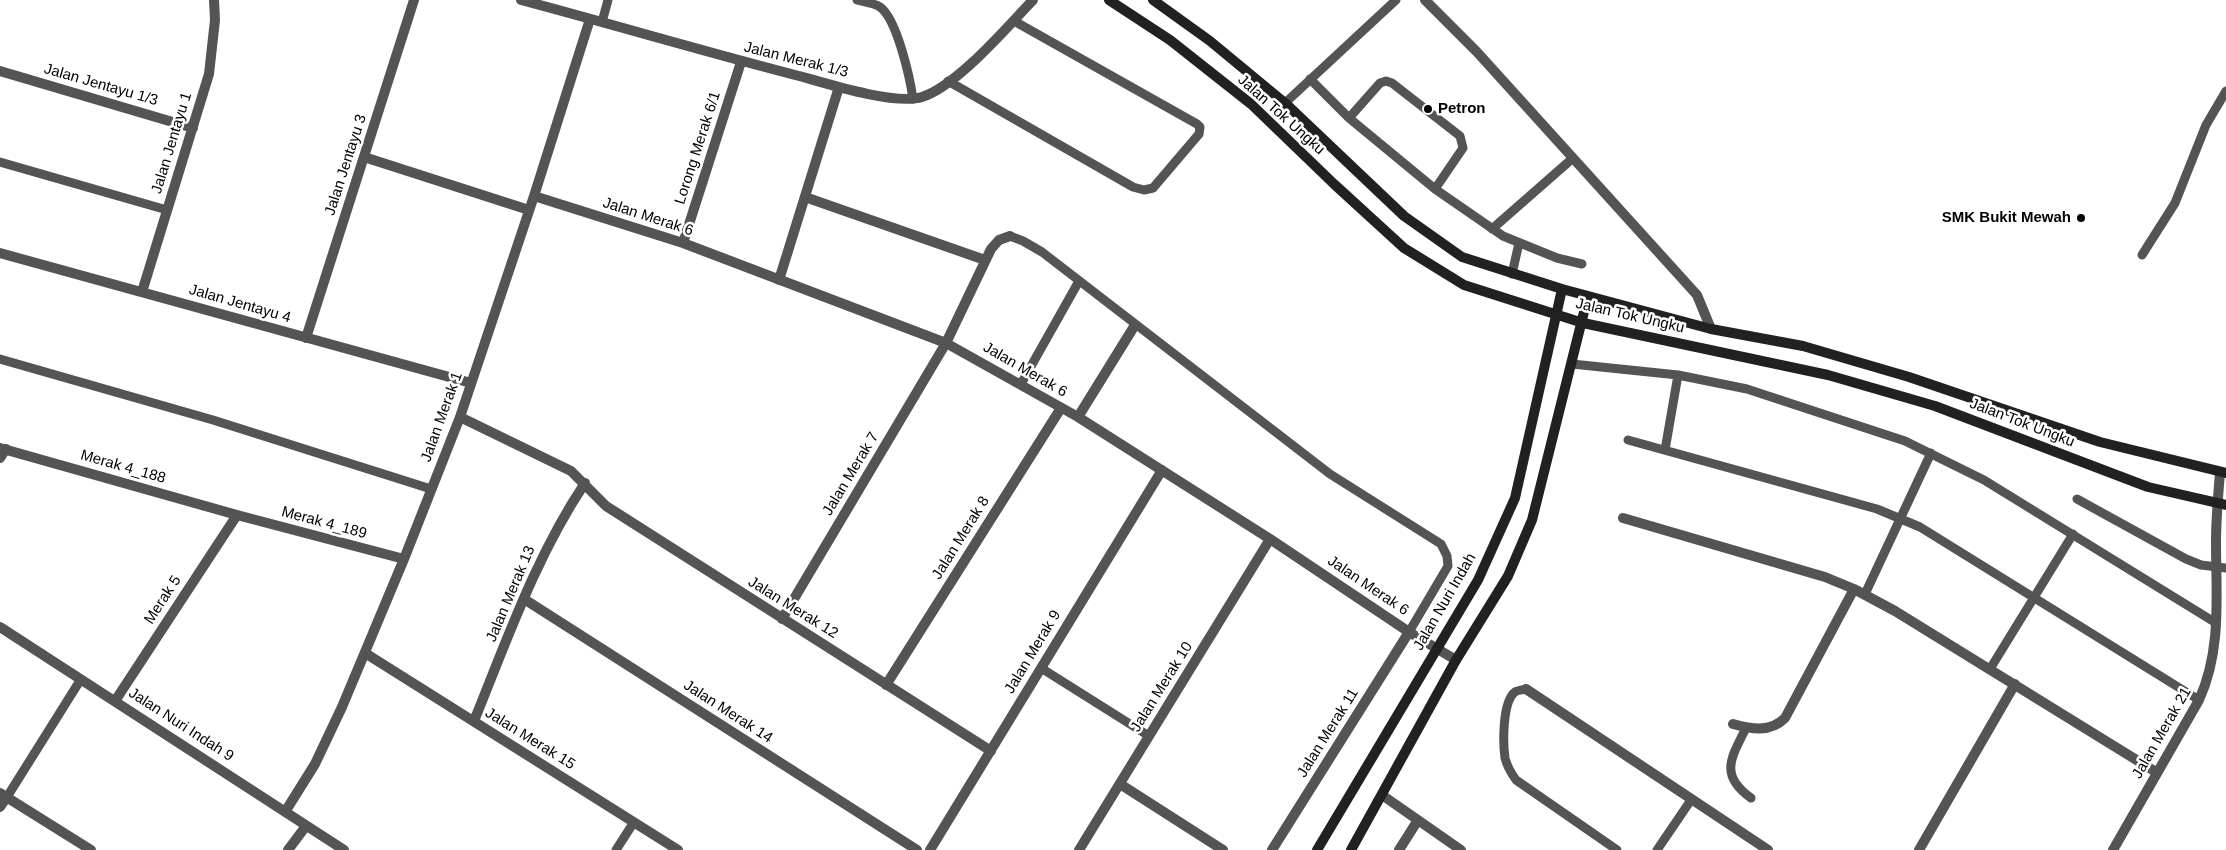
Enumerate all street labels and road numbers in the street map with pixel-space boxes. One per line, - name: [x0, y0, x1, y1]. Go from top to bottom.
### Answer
- street label: Jalan Merak 1/3: [742, 38, 850, 82]
- street label: Jalan Jentayu 1/3: [42, 60, 160, 110]
- street label: Jalan Tok Ungku: [1234, 71, 1328, 159]
- street label: Lorong Merak 6/1: [671, 89, 725, 207]
- street label: Jalan Jentayu 1: [148, 90, 196, 196]
- street label: Jalan Jentayu 3: [321, 112, 371, 218]
- street label: Jalan Merak 6: [600, 194, 696, 240]
- street label: Jalan Jentayu 4: [187, 281, 293, 327]
- street label: Jalan Tok Ungku: [1574, 295, 1686, 337]
- street label: Jalan Merak 6: [980, 339, 1070, 401]
- street label: Jalan Merak 1: [417, 370, 467, 464]
- street label: Jalan Tok Ungku: [1967, 395, 2077, 451]
- street label: Jalan Merak 7: [819, 429, 883, 519]
- street label: Merak 4_188: [78, 446, 168, 488]
- street label: Jalan Merak 8: [928, 493, 994, 583]
- street label: Merak 4_189: [279, 503, 369, 543]
- street label: Jalan Merak 13: [483, 543, 539, 645]
- street label: Jalan Nuri Indah: [1410, 550, 1480, 654]
- street label: Jalan Merak 6: [1324, 552, 1412, 620]
- street label: Merak 5: [141, 572, 185, 628]
- street label: Jalan Merak 12: [745, 573, 841, 643]
- street label: Jalan Merak 9: [1001, 607, 1065, 697]
- street label: Jalan Merak 10: [1127, 639, 1197, 735]
- street label: Jalan Merak 14: [680, 677, 776, 747]
- street label: Jalan Nuri Indah 9: [125, 684, 237, 766]
- street label: Jalan Merak 21: [2129, 684, 2195, 782]
- street label: Jalan Merak 11: [1293, 685, 1363, 781]
- street label: Jalan Merak 15: [482, 704, 578, 774]

